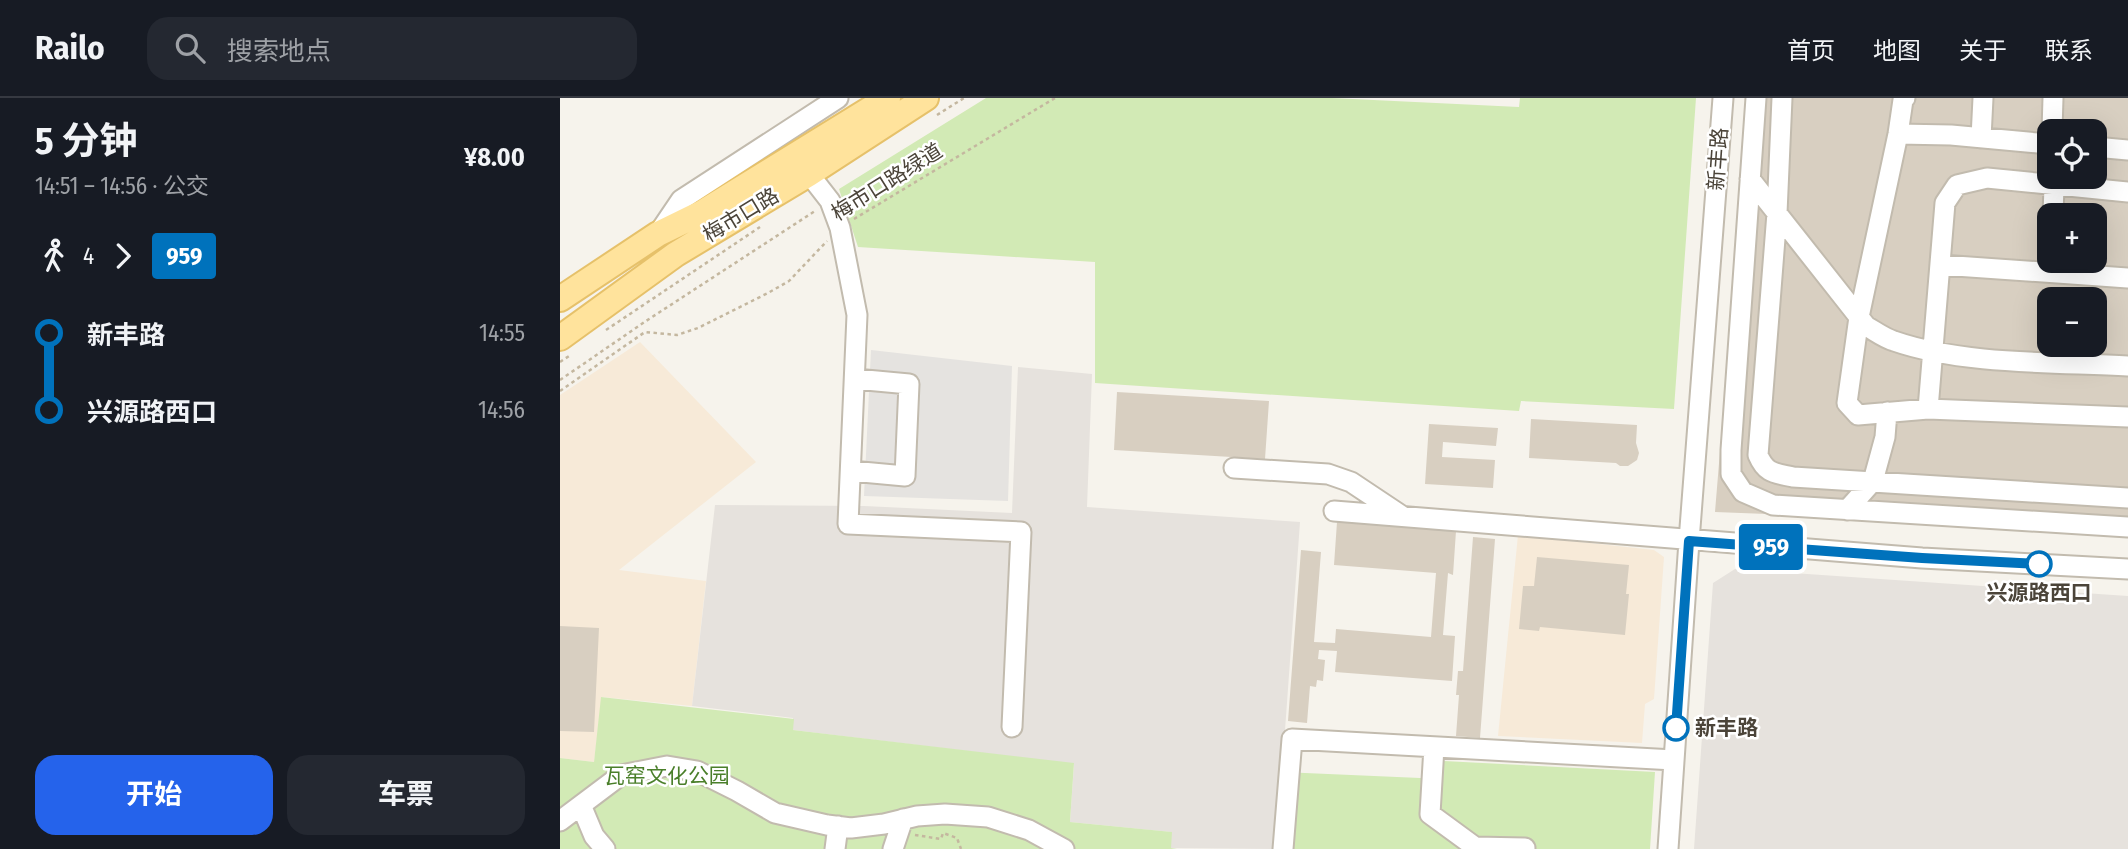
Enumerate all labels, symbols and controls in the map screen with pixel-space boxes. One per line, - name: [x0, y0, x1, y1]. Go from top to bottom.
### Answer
- search box: [147, 17, 637, 80]
- text: Railo: [35, 28, 105, 68]
- icon: search: [171, 29, 209, 67]
- text: 搜索地点: [227, 36, 331, 67]
- text: 首页: [1787, 37, 1835, 65]
- text: 地图: [1873, 37, 1921, 65]
- text: 关于: [1959, 37, 2007, 65]
- text: 联系: [2045, 37, 2093, 65]
- text: 5 分钟: [35, 118, 138, 164]
- map controls: [2037, 119, 2107, 357]
- button: locate: [2037, 119, 2107, 189]
- street label: 新丰路: [1703, 127, 1733, 191]
- street label: 梅市口路绿道: [827, 138, 947, 226]
- text: ¥8.00: [464, 142, 525, 173]
- text: 14:51 – 14:56 · 公交: [35, 172, 209, 200]
- street label: 梅市口路: [698, 182, 784, 248]
- button: +: [2037, 203, 2107, 273]
- icon: walk: [35, 237, 73, 275]
- icon: forward: [104, 237, 142, 275]
- text: 4: [83, 242, 94, 270]
- text: 959: [166, 242, 202, 270]
- button: −: [2037, 287, 2107, 357]
- text: 14:55: [479, 319, 525, 347]
- text: 新丰路: [87, 320, 165, 351]
- text: 14:56: [478, 396, 525, 424]
- text: 兴源路西口: [87, 397, 217, 428]
- line badge: 959: [1731, 524, 1811, 570]
- text: 959: [1753, 533, 1789, 561]
- marker: 兴源路西口: [2026, 551, 2052, 577]
- place label: 兴源路西口: [1987, 580, 2092, 606]
- marker: 新丰路: [1663, 715, 1689, 741]
- place label: 新丰路: [1695, 715, 1758, 741]
- button: 开始: [35, 755, 273, 835]
- button: 车票: [287, 755, 525, 835]
- park label: 瓦窑文化公园: [604, 763, 730, 789]

